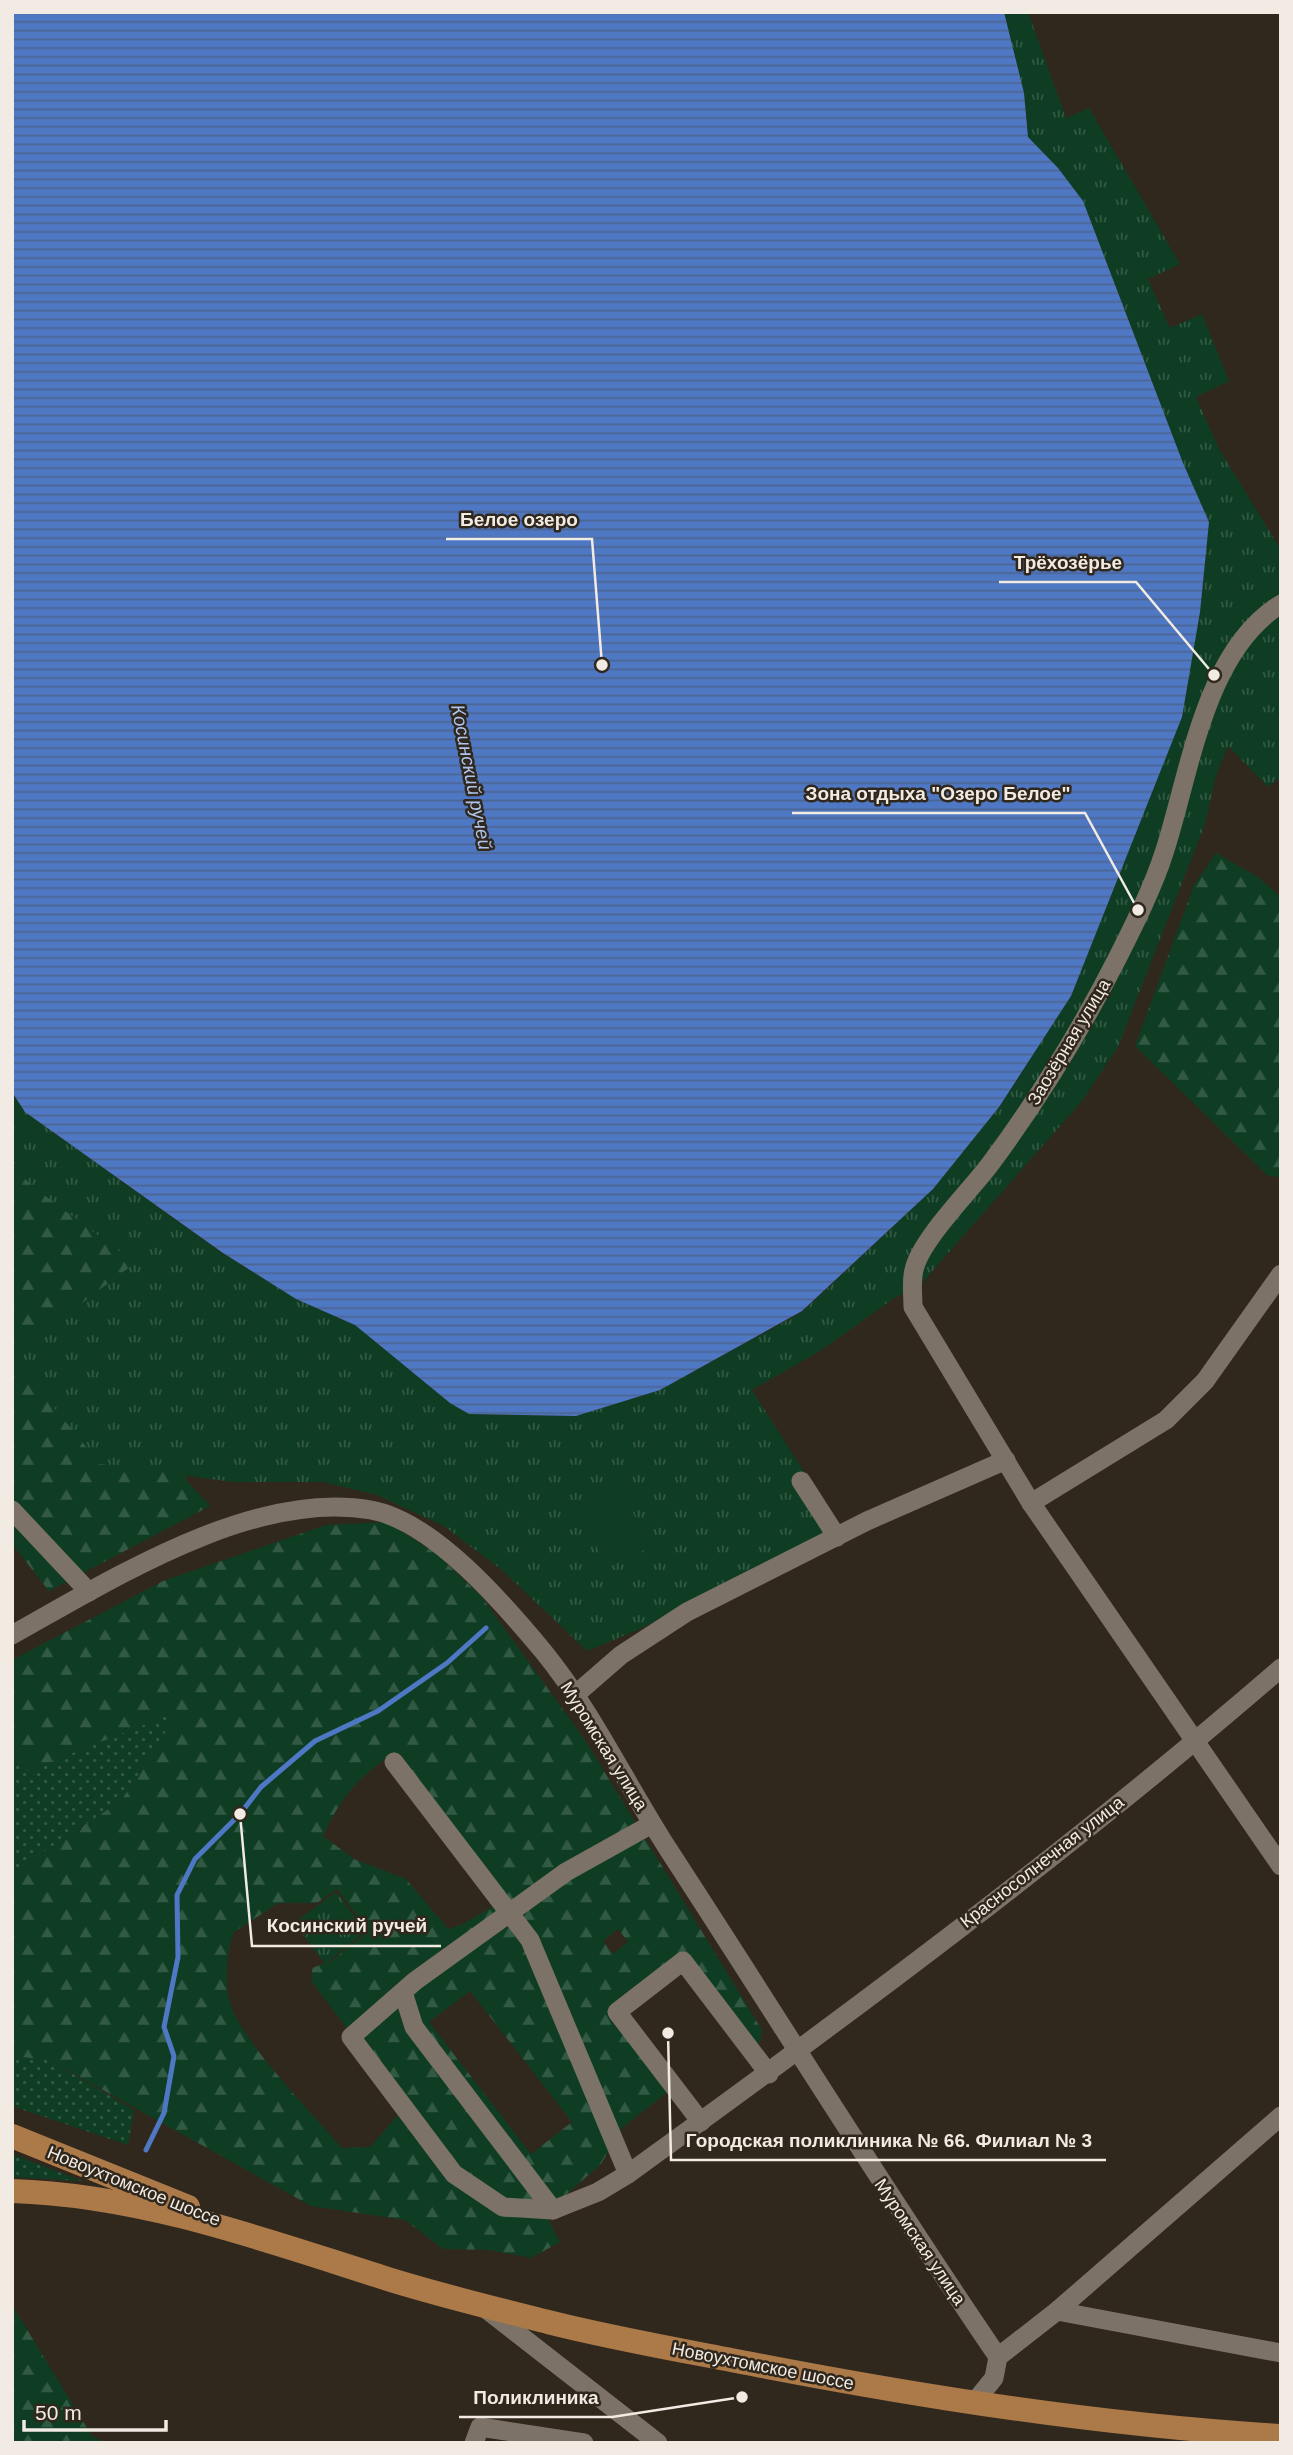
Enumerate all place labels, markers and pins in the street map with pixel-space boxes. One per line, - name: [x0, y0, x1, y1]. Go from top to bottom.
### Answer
- callout: Белое озеро: [446, 499, 592, 539]
- callout: Трёхозёрье: [999, 542, 1136, 582]
- callout: Зона отдыха "Озеро Белое": [792, 773, 1085, 813]
- callout: Косинский ручей: [252, 1906, 441, 1946]
- callout: Городская поликлиника № 66. Филиал № 3: [671, 2120, 1106, 2160]
- callout: Поликлиника: [459, 2377, 612, 2417]

